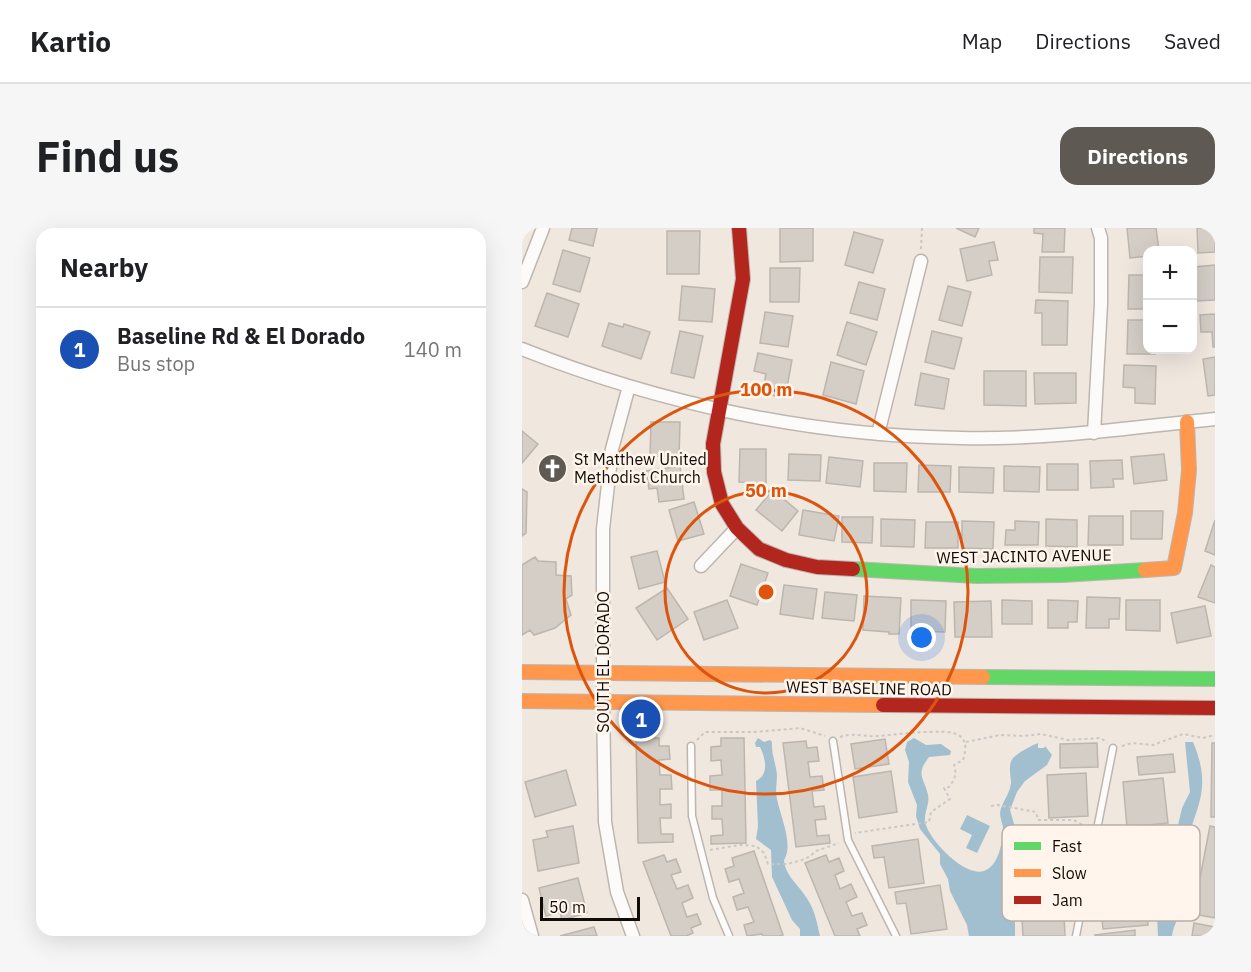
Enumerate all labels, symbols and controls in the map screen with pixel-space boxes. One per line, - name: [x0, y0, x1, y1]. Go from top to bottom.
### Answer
- text: Kartio: [30, 23, 111, 60]
- text: Map: [962, 27, 1002, 55]
- text: Directions: [1035, 27, 1131, 55]
- text: Saved: [1164, 27, 1221, 55]
- button: Directions: [1060, 127, 1215, 185]
- text: Find us: [36, 129, 179, 184]
- map controls: [1143, 246, 1197, 354]
- button: +: [1143, 246, 1197, 300]
- text: Nearby: [60, 250, 148, 284]
- button: −: [1143, 300, 1197, 354]
- text: Baseline Rd & El Dorado: [117, 321, 365, 350]
- text: 1: [74, 336, 86, 363]
- text: 140 m: [404, 336, 462, 363]
- text: Bus stop: [117, 350, 195, 377]
- text: 100 m: [740, 378, 792, 401]
- place label: St Matthew United Methodist Church: [574, 449, 707, 487]
- church icon: St Matthew United Methodist Church: [537, 452, 569, 484]
- text: 50 m: [745, 479, 787, 502]
- street label: WEST JACINTO AVENUE: [936, 544, 1112, 568]
- centre of rings: [756, 582, 776, 602]
- street label: SOUTH EL DORADO: [593, 591, 613, 733]
- your location: [907, 623, 936, 652]
- street label: WEST BASELINE ROAD: [786, 677, 952, 699]
- pin: 1: [622, 696, 660, 742]
- legend: [1002, 825, 1200, 921]
- text: Fast: [1052, 836, 1082, 856]
- text: Slow: [1052, 863, 1087, 883]
- text: Jam: [1052, 890, 1083, 910]
- scale bar: [540, 894, 640, 922]
- text: 50 m: [549, 897, 586, 917]

